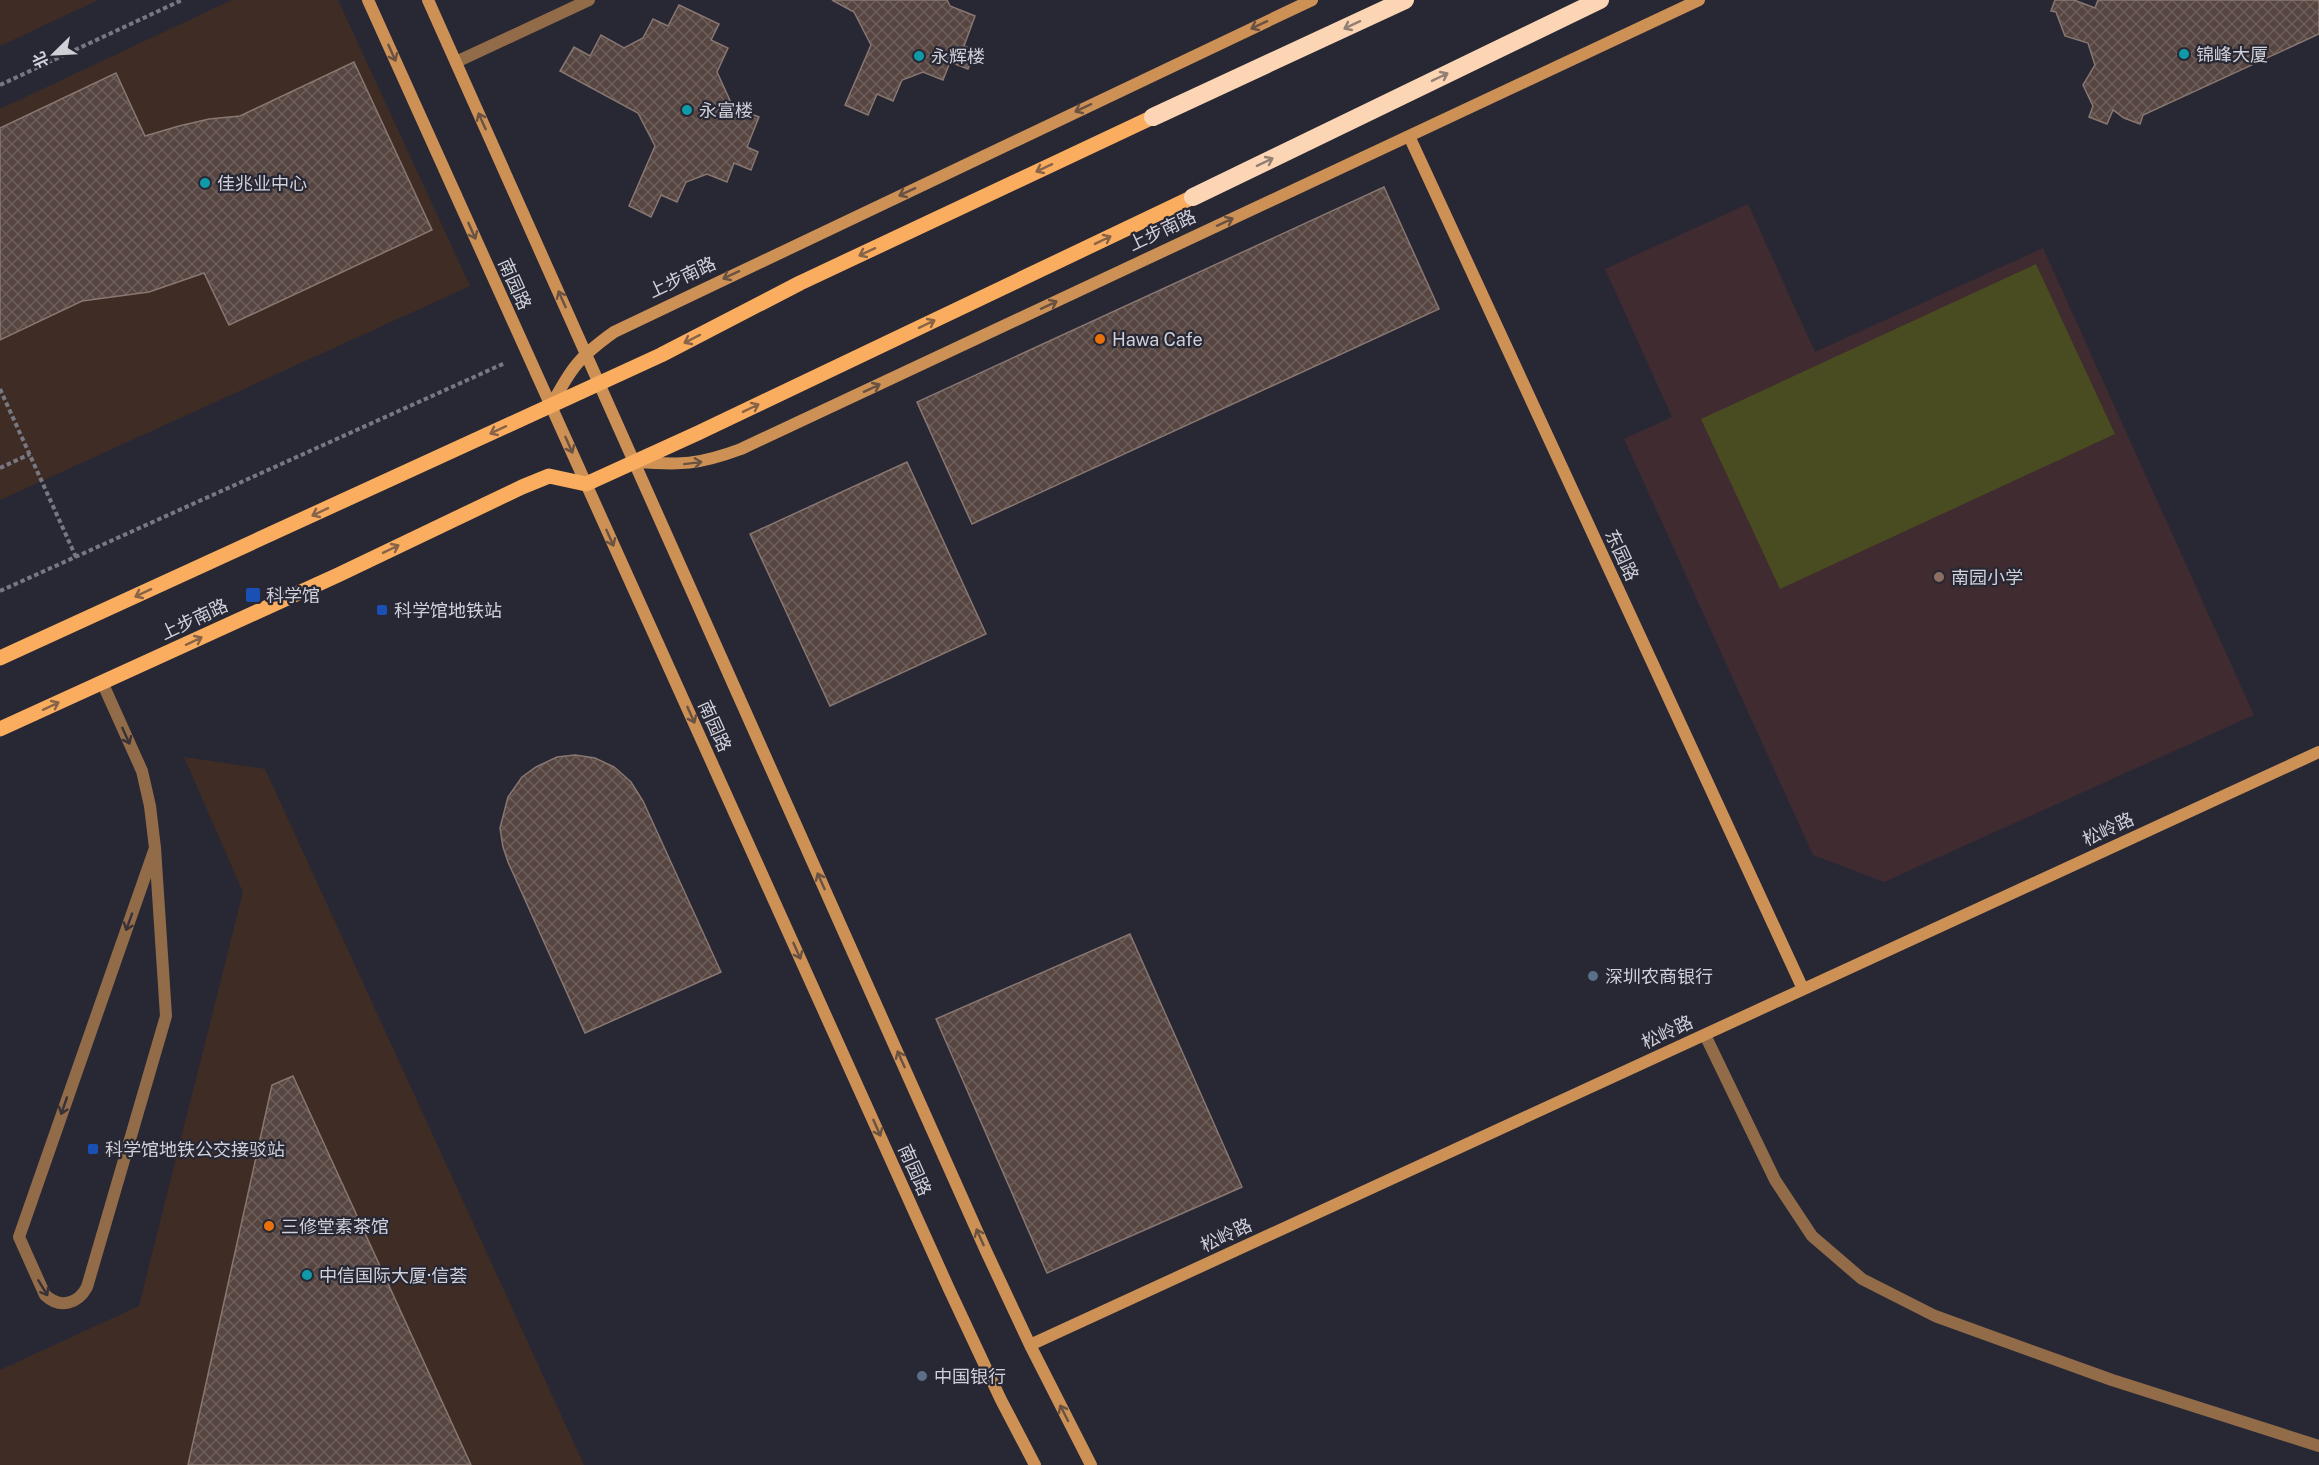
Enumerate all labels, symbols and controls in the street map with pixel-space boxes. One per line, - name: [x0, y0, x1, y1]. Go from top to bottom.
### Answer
- one-way arrow: [1344, 19, 1362, 31]
- one-way arrow: [1251, 20, 1269, 32]
- north arrow: [24, 24, 84, 84]
- one-way arrow: [387, 44, 398, 62]
- place label: 锦峰大厦: [2196, 44, 2268, 65]
- place label: 永辉楼: [931, 46, 985, 67]
- marker: 锦峰大厦: [2177, 47, 2191, 61]
- text: 北: [29, 49, 53, 71]
- marker: 永辉楼: [912, 49, 926, 63]
- one-way arrow: [1431, 71, 1449, 83]
- place label: 永富楼: [699, 100, 753, 121]
- marker: 永富楼: [680, 103, 694, 117]
- one-way arrow: [1075, 103, 1093, 115]
- one-way arrow: [476, 112, 487, 131]
- one-way arrow: [1255, 156, 1273, 168]
- one-way arrow: [1035, 163, 1053, 175]
- place label: 佳兆业中心: [217, 173, 307, 194]
- marker: 佳兆业中心: [198, 176, 212, 190]
- one-way arrow: [898, 186, 916, 198]
- street label: 上步南路: [1125, 205, 1199, 255]
- one-way arrow: [1216, 216, 1234, 227]
- one-way arrow: [467, 222, 478, 240]
- one-way arrow: [1093, 233, 1111, 245]
- one-way arrow: [859, 246, 877, 258]
- street label: 上步南路: [645, 252, 719, 302]
- street label: 南园路: [494, 255, 536, 313]
- one-way arrow: [722, 270, 740, 282]
- one-way arrow: [555, 290, 566, 308]
- one-way arrow: [1039, 298, 1057, 310]
- one-way arrow: [917, 318, 935, 330]
- place label: Hawa Cafe: [1112, 329, 1203, 350]
- marker: Hawa Cafe: [1093, 332, 1107, 346]
- one-way arrow: [684, 334, 702, 345]
- one-way arrow: [863, 381, 881, 393]
- one-way arrow: [741, 402, 759, 414]
- one-way arrow: [489, 425, 507, 437]
- one-way arrow: [563, 436, 575, 454]
- one-way arrow: [683, 457, 703, 468]
- one-way arrow: [312, 506, 330, 518]
- street label: 东园路: [1601, 526, 1643, 584]
- one-way arrow: [605, 528, 617, 546]
- one-way arrow: [381, 543, 399, 555]
- place label: 南园小学: [1951, 567, 2023, 588]
- marker: 南园小学: [1932, 570, 1946, 584]
- place label: 科学馆: [266, 585, 320, 606]
- marker: 科学馆: [244, 586, 262, 604]
- one-way arrow: [134, 588, 152, 599]
- street label: 上步南路: [157, 594, 231, 644]
- place label: 科学馆地铁站: [394, 600, 502, 621]
- marker: 科学馆地铁站: [375, 603, 389, 617]
- one-way arrow: [184, 634, 202, 646]
- street label: 南园路: [694, 697, 736, 755]
- one-way arrow: [42, 699, 60, 711]
- one-way arrow: [685, 706, 697, 724]
- one-way arrow: [121, 726, 132, 744]
- street label: 松岭路: [2079, 808, 2137, 850]
- one-way arrow: [815, 872, 826, 890]
- one-way arrow: [122, 912, 133, 931]
- one-way arrow: [791, 941, 803, 959]
- place label: 深圳农商银行: [1605, 966, 1713, 987]
- marker: 深圳农商银行: [1586, 969, 1600, 983]
- street label: 松岭路: [1638, 1011, 1696, 1053]
- one-way arrow: [894, 1050, 906, 1068]
- one-way arrow: [58, 1096, 69, 1115]
- one-way arrow: [872, 1119, 883, 1137]
- place label: 科学馆地铁公交接驳站: [105, 1139, 285, 1160]
- street label: 南园路: [894, 1141, 936, 1199]
- marker: 科学馆地铁公交接驳站: [86, 1142, 100, 1156]
- street label: 松岭路: [1197, 1214, 1255, 1256]
- place label: 三修堂素茶馆: [281, 1216, 389, 1237]
- marker: 三修堂素茶馆: [262, 1219, 276, 1233]
- one-way arrow: [974, 1228, 985, 1247]
- place label: 中信国际大厦·信荟: [319, 1265, 467, 1286]
- marker: 中信国际大厦·信荟: [300, 1268, 314, 1282]
- one-way arrow: [37, 1279, 49, 1296]
- place label: 中国银行: [934, 1366, 1006, 1387]
- marker: 中国银行: [915, 1369, 929, 1383]
- one-way arrow: [1058, 1404, 1069, 1422]

